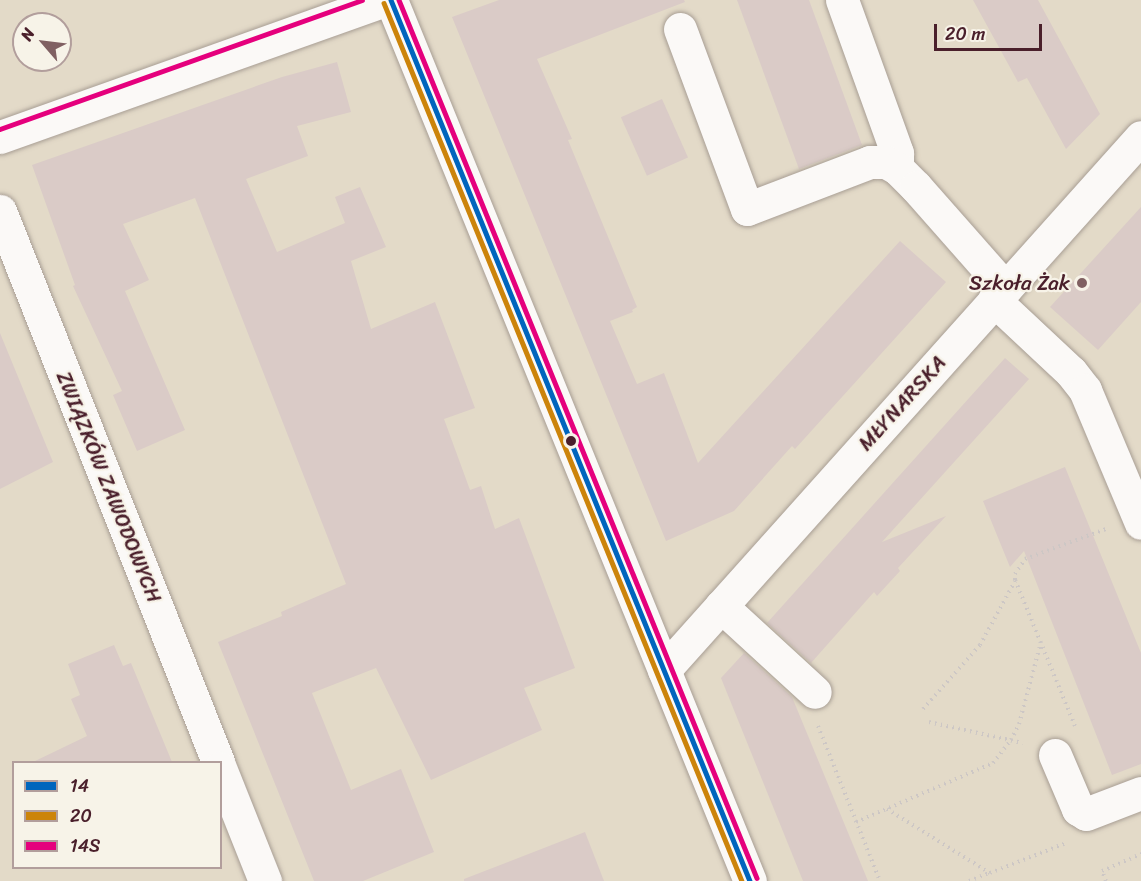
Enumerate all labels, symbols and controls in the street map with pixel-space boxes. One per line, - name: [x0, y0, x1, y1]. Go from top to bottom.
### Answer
- north arrow: [12, 12, 72, 72]
- scale bar: [937, 12, 1045, 50]
- text: 20 m: [945, 18, 985, 50]
- text: N: [12, 23, 43, 46]
- place label: Szkoła Żak: [969, 270, 1070, 296]
- marker: Szkoła Żak: [1075, 276, 1089, 290]
- street label: MŁYNARSKA: [853, 350, 951, 456]
- street label: ZWIĄZKÓW ZAWODOWYCH: [51, 368, 167, 606]
- unlabelled marker: [565, 435, 577, 447]
- legend: [12, 761, 222, 869]
- text: 14: [70, 770, 89, 802]
- text: 20: [70, 800, 92, 832]
- text: 14S: [70, 830, 100, 862]

